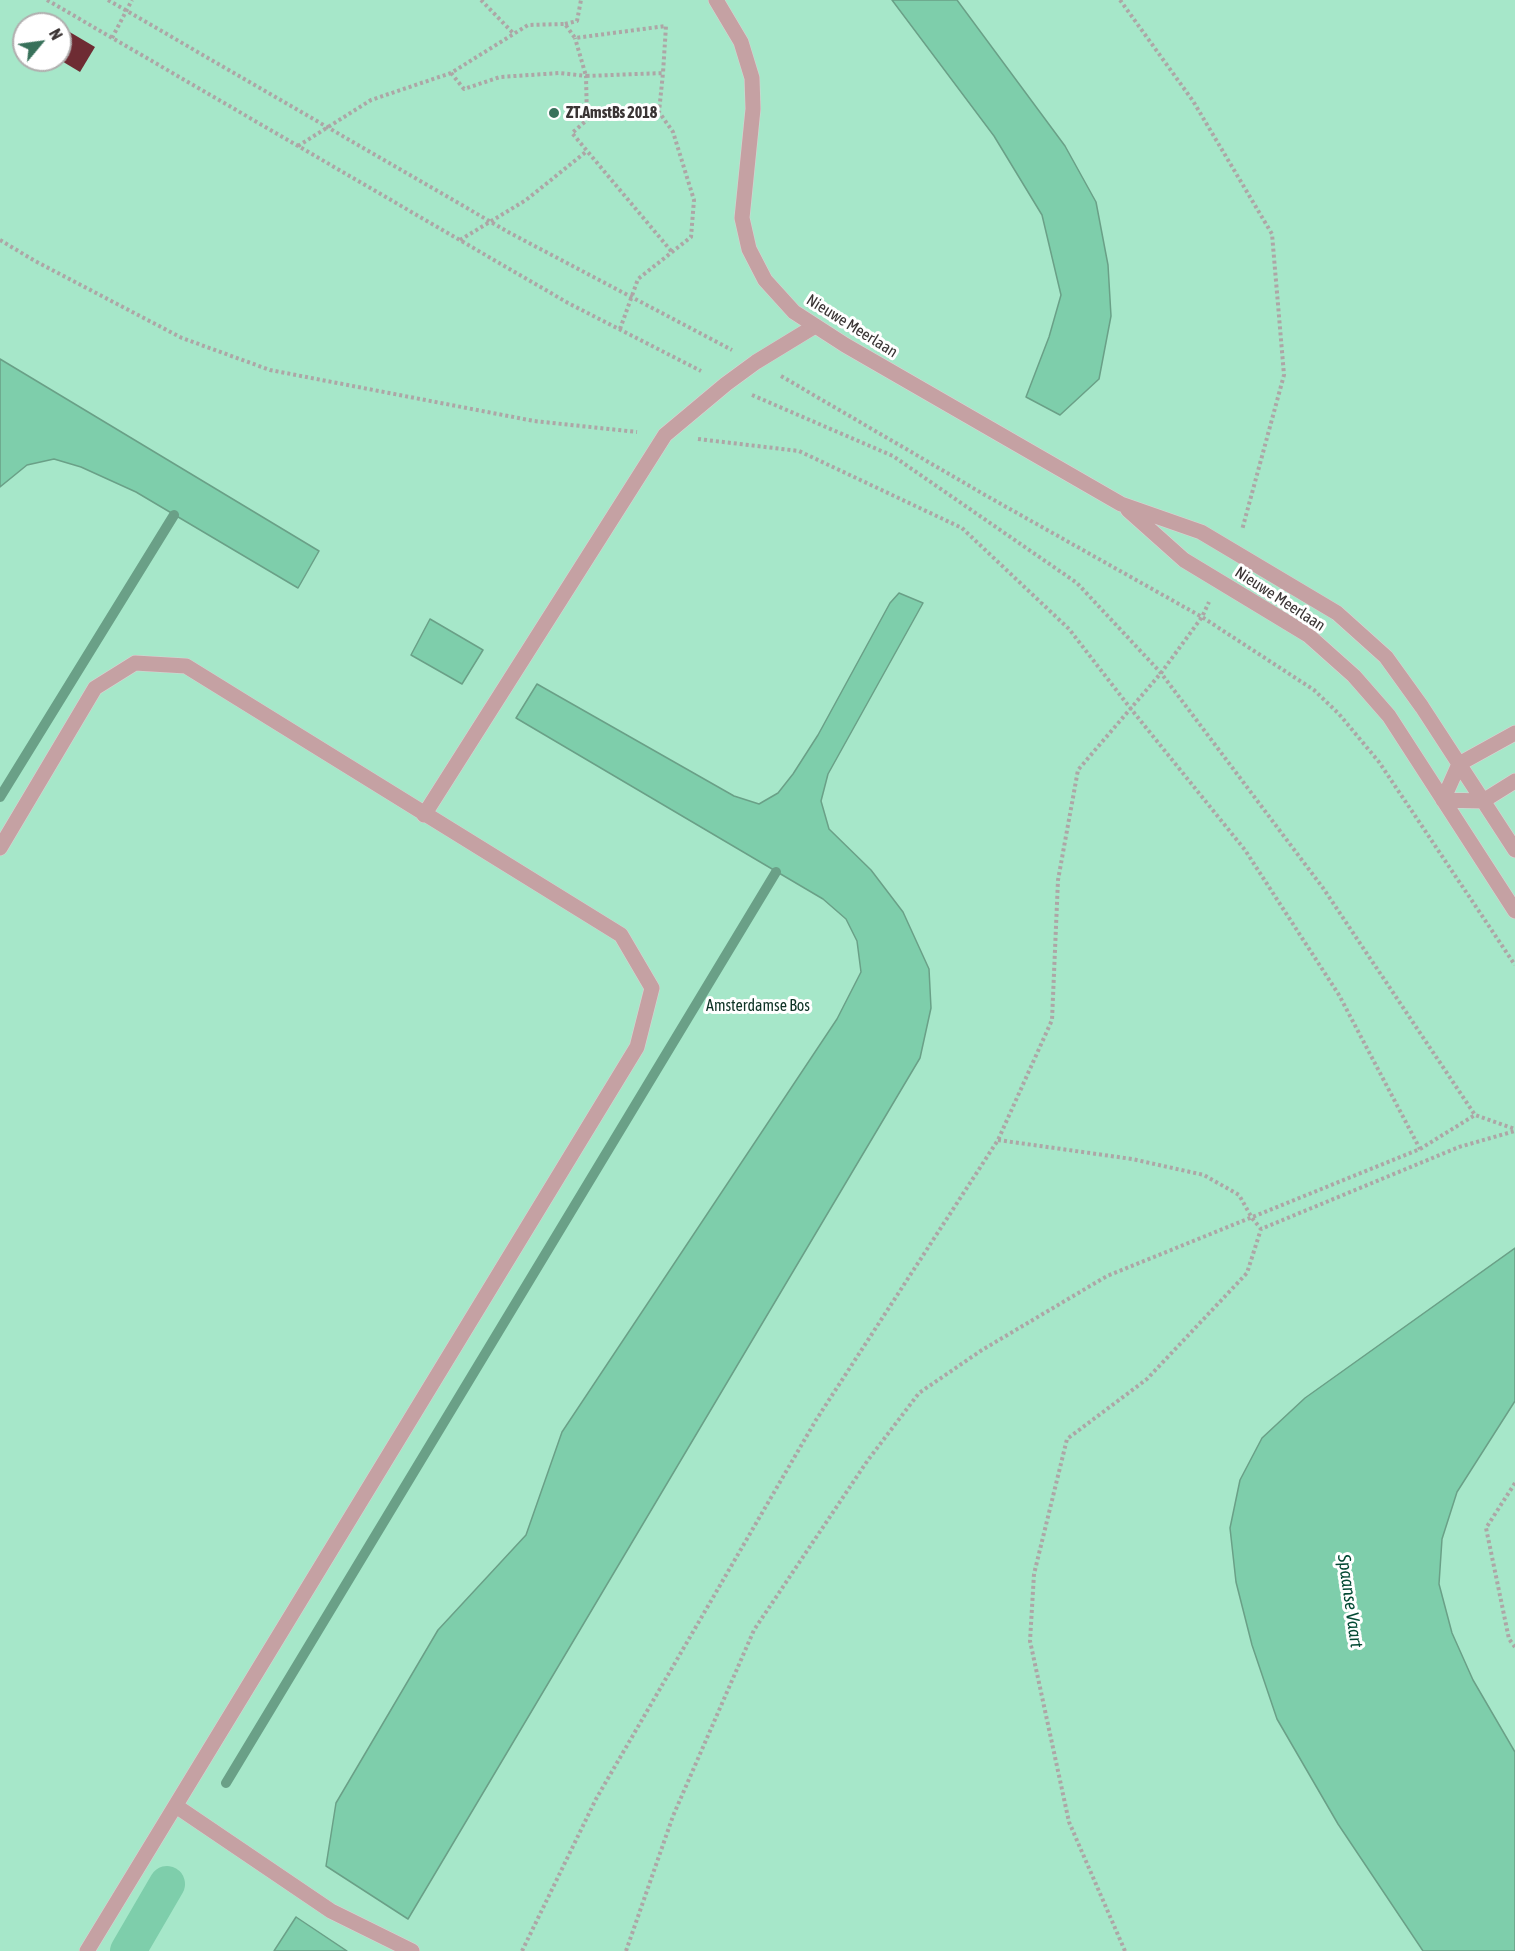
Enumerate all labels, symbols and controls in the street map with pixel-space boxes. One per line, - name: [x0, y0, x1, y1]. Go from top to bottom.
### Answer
- north arrow: [12, 12, 72, 72]
- text: N: [46, 26, 66, 43]
- place label: ZT.AmstBs 2018: [566, 103, 657, 123]
- marker: ZT.AmstBs 2018: [547, 106, 561, 120]
- street label: Nieuwe Meerlaan: [803, 290, 901, 362]
- street label: Nieuwe Meerlaan: [1231, 563, 1329, 635]
- park label: Amsterdamse Bos: [706, 996, 810, 1016]
- water label: Spaanse Vaart: [1333, 1553, 1367, 1649]

